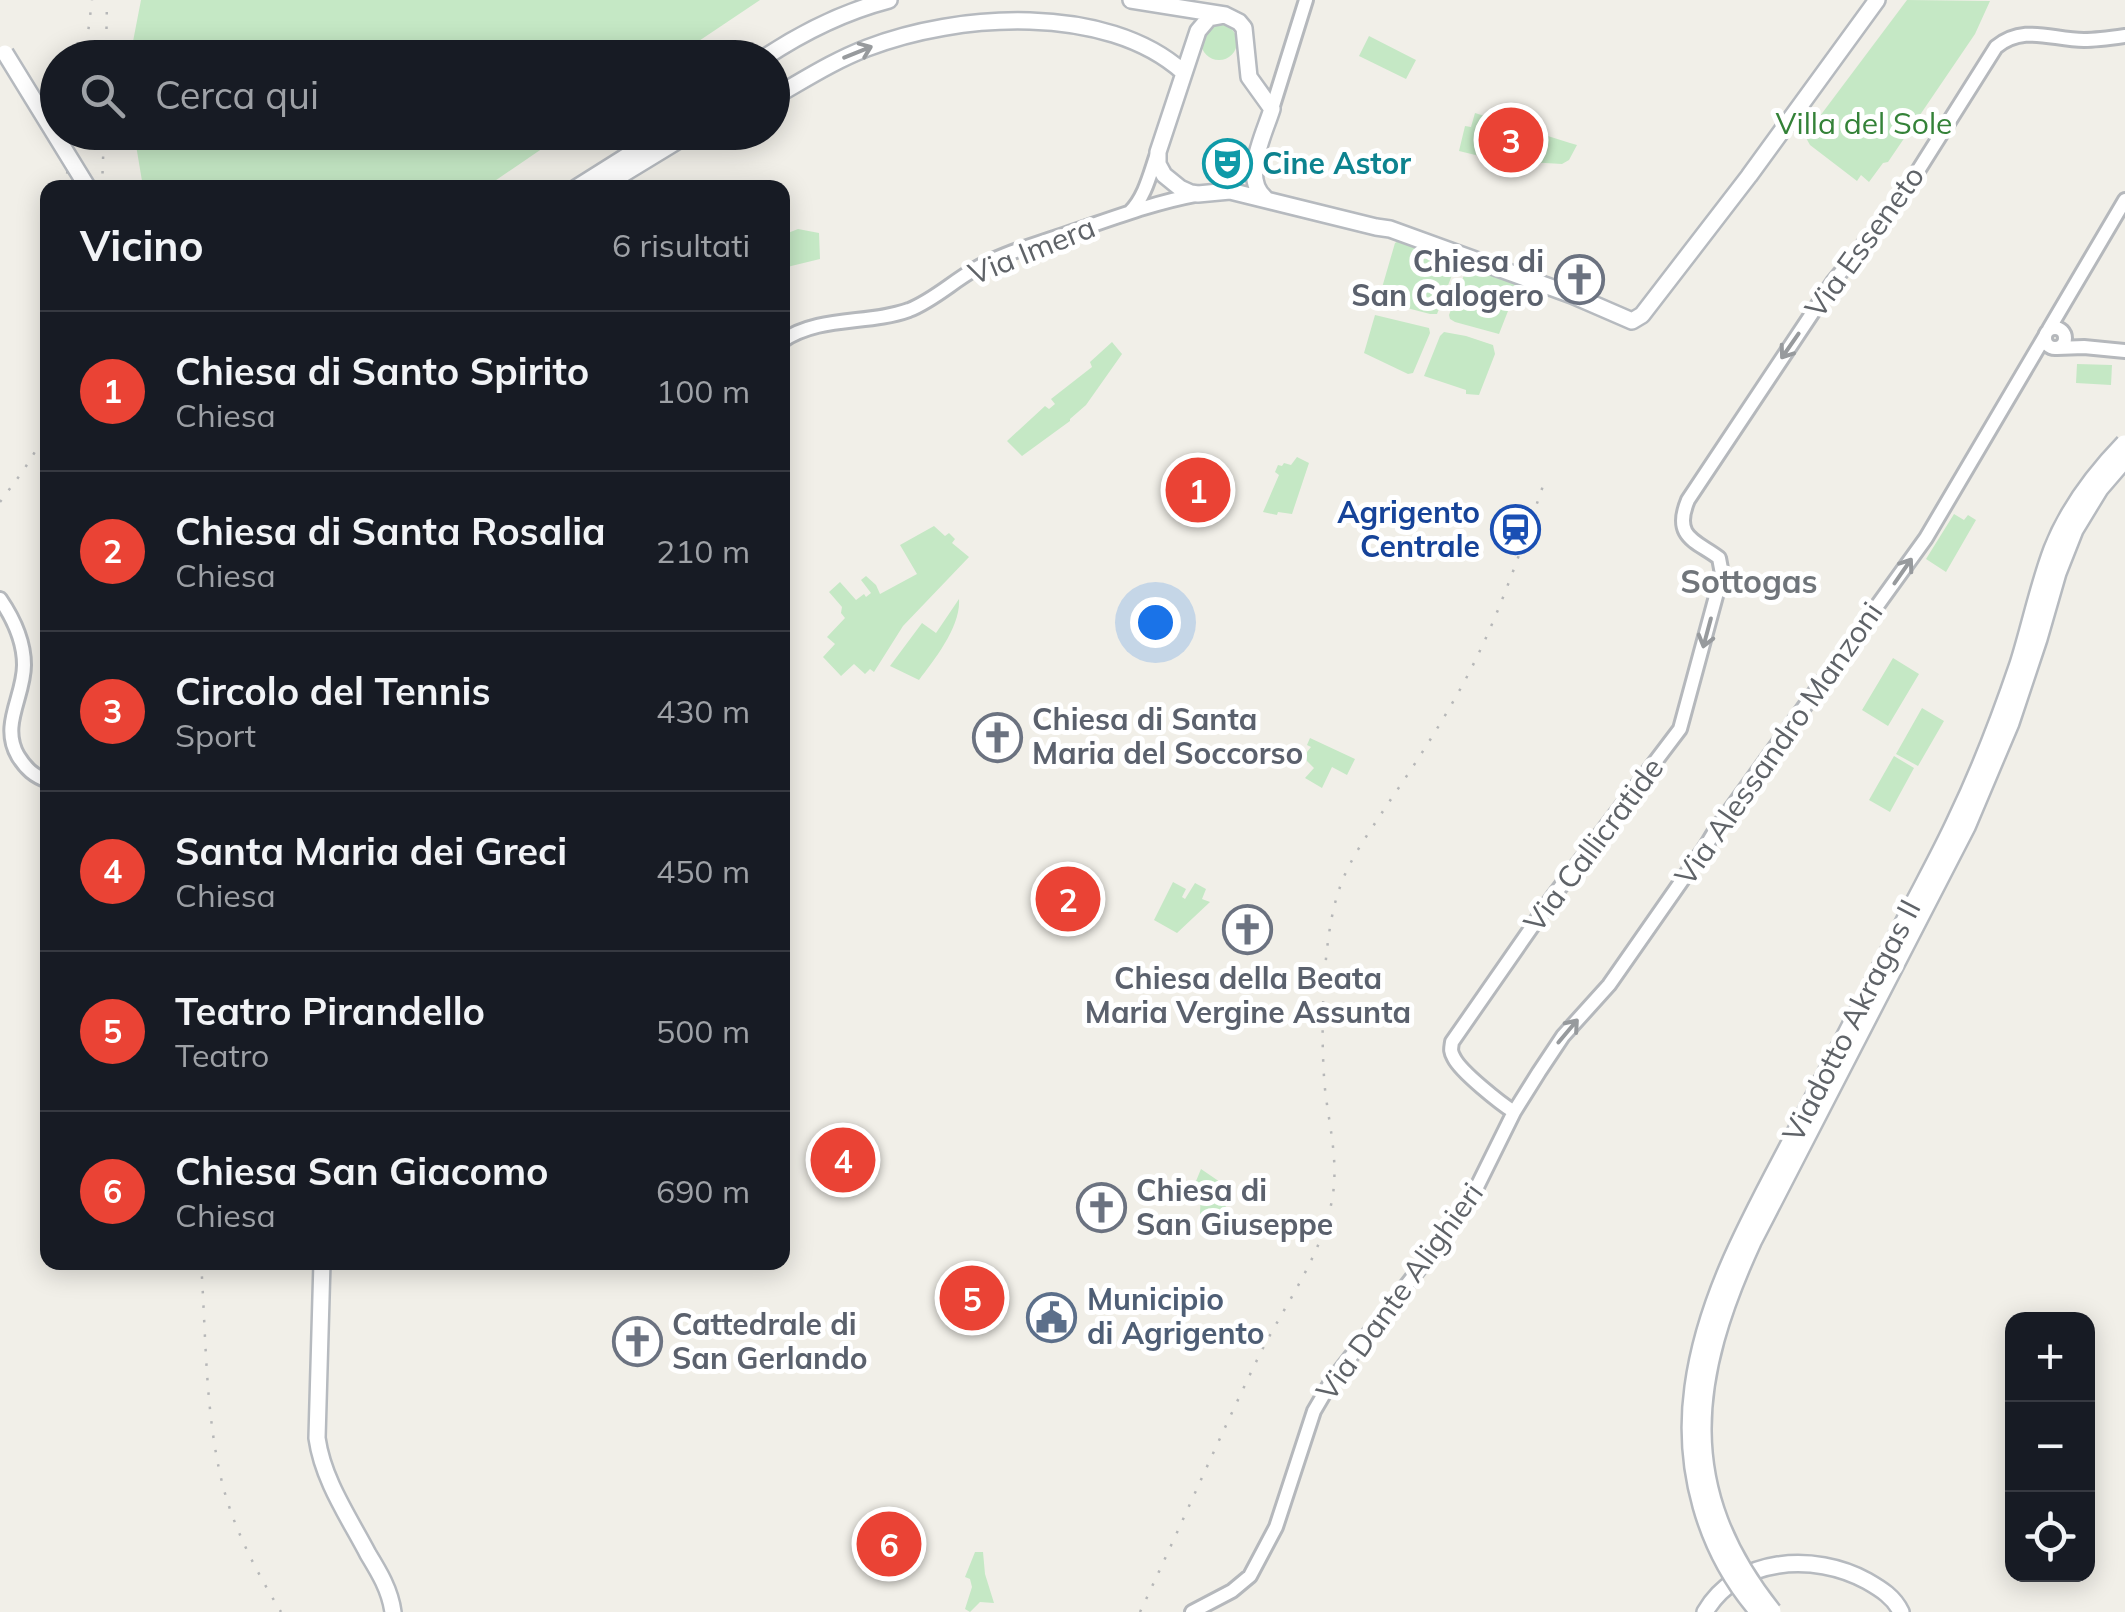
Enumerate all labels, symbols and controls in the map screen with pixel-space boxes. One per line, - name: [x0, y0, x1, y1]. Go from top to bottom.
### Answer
- search box: [40, 40, 790, 150]
- one-way arrow: [842, 41, 873, 59]
- icon: search: [75, 68, 130, 123]
- text: Cerca qui: [155, 71, 319, 119]
- pin: 3: [1478, 102, 1544, 178]
- park label: Villa del Sole: [1776, 104, 1952, 142]
- theatre icon: Cine Astor: [1201, 138, 1253, 190]
- place label: Cine Astor: [1262, 144, 1411, 182]
- street label: Via Esseneto: [1796, 158, 1932, 325]
- street label: Via Imera: [963, 208, 1100, 293]
- text: Vicino: [80, 219, 204, 272]
- text: 6 risultati: [612, 225, 750, 265]
- place label: Chiesa di San Calogero: [1351, 242, 1544, 314]
- church icon: Chiesa di San Calogero: [1553, 253, 1605, 305]
- one-way arrow: [1780, 332, 1801, 359]
- text: Chiesa di Santo Spirito: [175, 347, 589, 395]
- text: 1: [103, 371, 122, 411]
- text: 100 m: [656, 371, 750, 411]
- text: Chiesa: [175, 395, 276, 435]
- pin: 1: [1166, 452, 1230, 528]
- place label: Agrigento Centrale: [1337, 493, 1480, 565]
- station icon: Agrigento Centrale: [1489, 504, 1541, 556]
- text: Chiesa di Santa Rosalia: [175, 507, 606, 555]
- text: 2: [103, 531, 122, 571]
- text: 210 m: [656, 531, 750, 571]
- text: Chiesa: [175, 555, 276, 595]
- one-way arrow: [1892, 557, 1913, 585]
- district label: Sottogas: [1680, 561, 1818, 601]
- street label: Via Alessandro Manzoni: [1666, 595, 1890, 892]
- your location: [1130, 597, 1181, 648]
- one-way arrow: [1697, 617, 1716, 648]
- text: Circolo del Tennis: [175, 667, 491, 715]
- text: 3: [103, 691, 122, 731]
- text: 430 m: [656, 691, 750, 731]
- place label: Chiesa di Santa Maria del Soccorso: [1032, 700, 1303, 772]
- church icon: Chiesa di Santa Maria del Soccorso: [971, 711, 1023, 763]
- text: Sport: [175, 715, 256, 755]
- street label: Via Callicratide: [1515, 750, 1671, 939]
- text: Santa Maria dei Greci: [175, 827, 567, 875]
- text: 4: [103, 851, 122, 891]
- text: 450 m: [656, 851, 750, 891]
- pin: 2: [1036, 862, 1100, 936]
- text: Chiesa: [175, 875, 276, 915]
- street label: Viadotto Akragas II: [1774, 893, 1929, 1148]
- church icon: Chiesa della Beata Maria Vergine Assunta: [1222, 904, 1274, 956]
- place label: Chiesa della Beata Maria Vergine Assunta: [1085, 959, 1411, 1031]
- text: Teatro Pirandello: [175, 987, 485, 1035]
- text: 5: [103, 1011, 122, 1051]
- text: 500 m: [656, 1011, 750, 1051]
- one-way arrow: [1557, 1019, 1579, 1045]
- text: Teatro: [175, 1035, 269, 1075]
- pin: 4: [810, 1122, 876, 1198]
- text: Chiesa San Giacomo: [175, 1147, 549, 1195]
- text: 6: [103, 1171, 122, 1211]
- text: 690 m: [656, 1171, 750, 1211]
- place label: Chiesa di San Giuseppe: [1136, 1171, 1333, 1243]
- street label: Via Dante Alighieri: [1307, 1175, 1491, 1408]
- church icon: Chiesa di San Giuseppe: [1075, 1182, 1127, 1234]
- text: Chiesa: [175, 1195, 276, 1235]
- pin: 5: [940, 1260, 1004, 1336]
- place label: Municipio di Agrigento: [1087, 1280, 1264, 1352]
- public building icon: Municipio di Agrigento: [1026, 1291, 1078, 1343]
- place label: Cattedrale di San Gerlando: [672, 1305, 868, 1377]
- map controls: [2005, 1312, 2095, 1582]
- button: +: [2005, 1312, 2095, 1402]
- church icon: Cattedrale di San Gerlando: [611, 1316, 663, 1368]
- button: −: [2005, 1402, 2095, 1492]
- button: locate: [2005, 1492, 2095, 1582]
- pin: 6: [856, 1506, 922, 1582]

